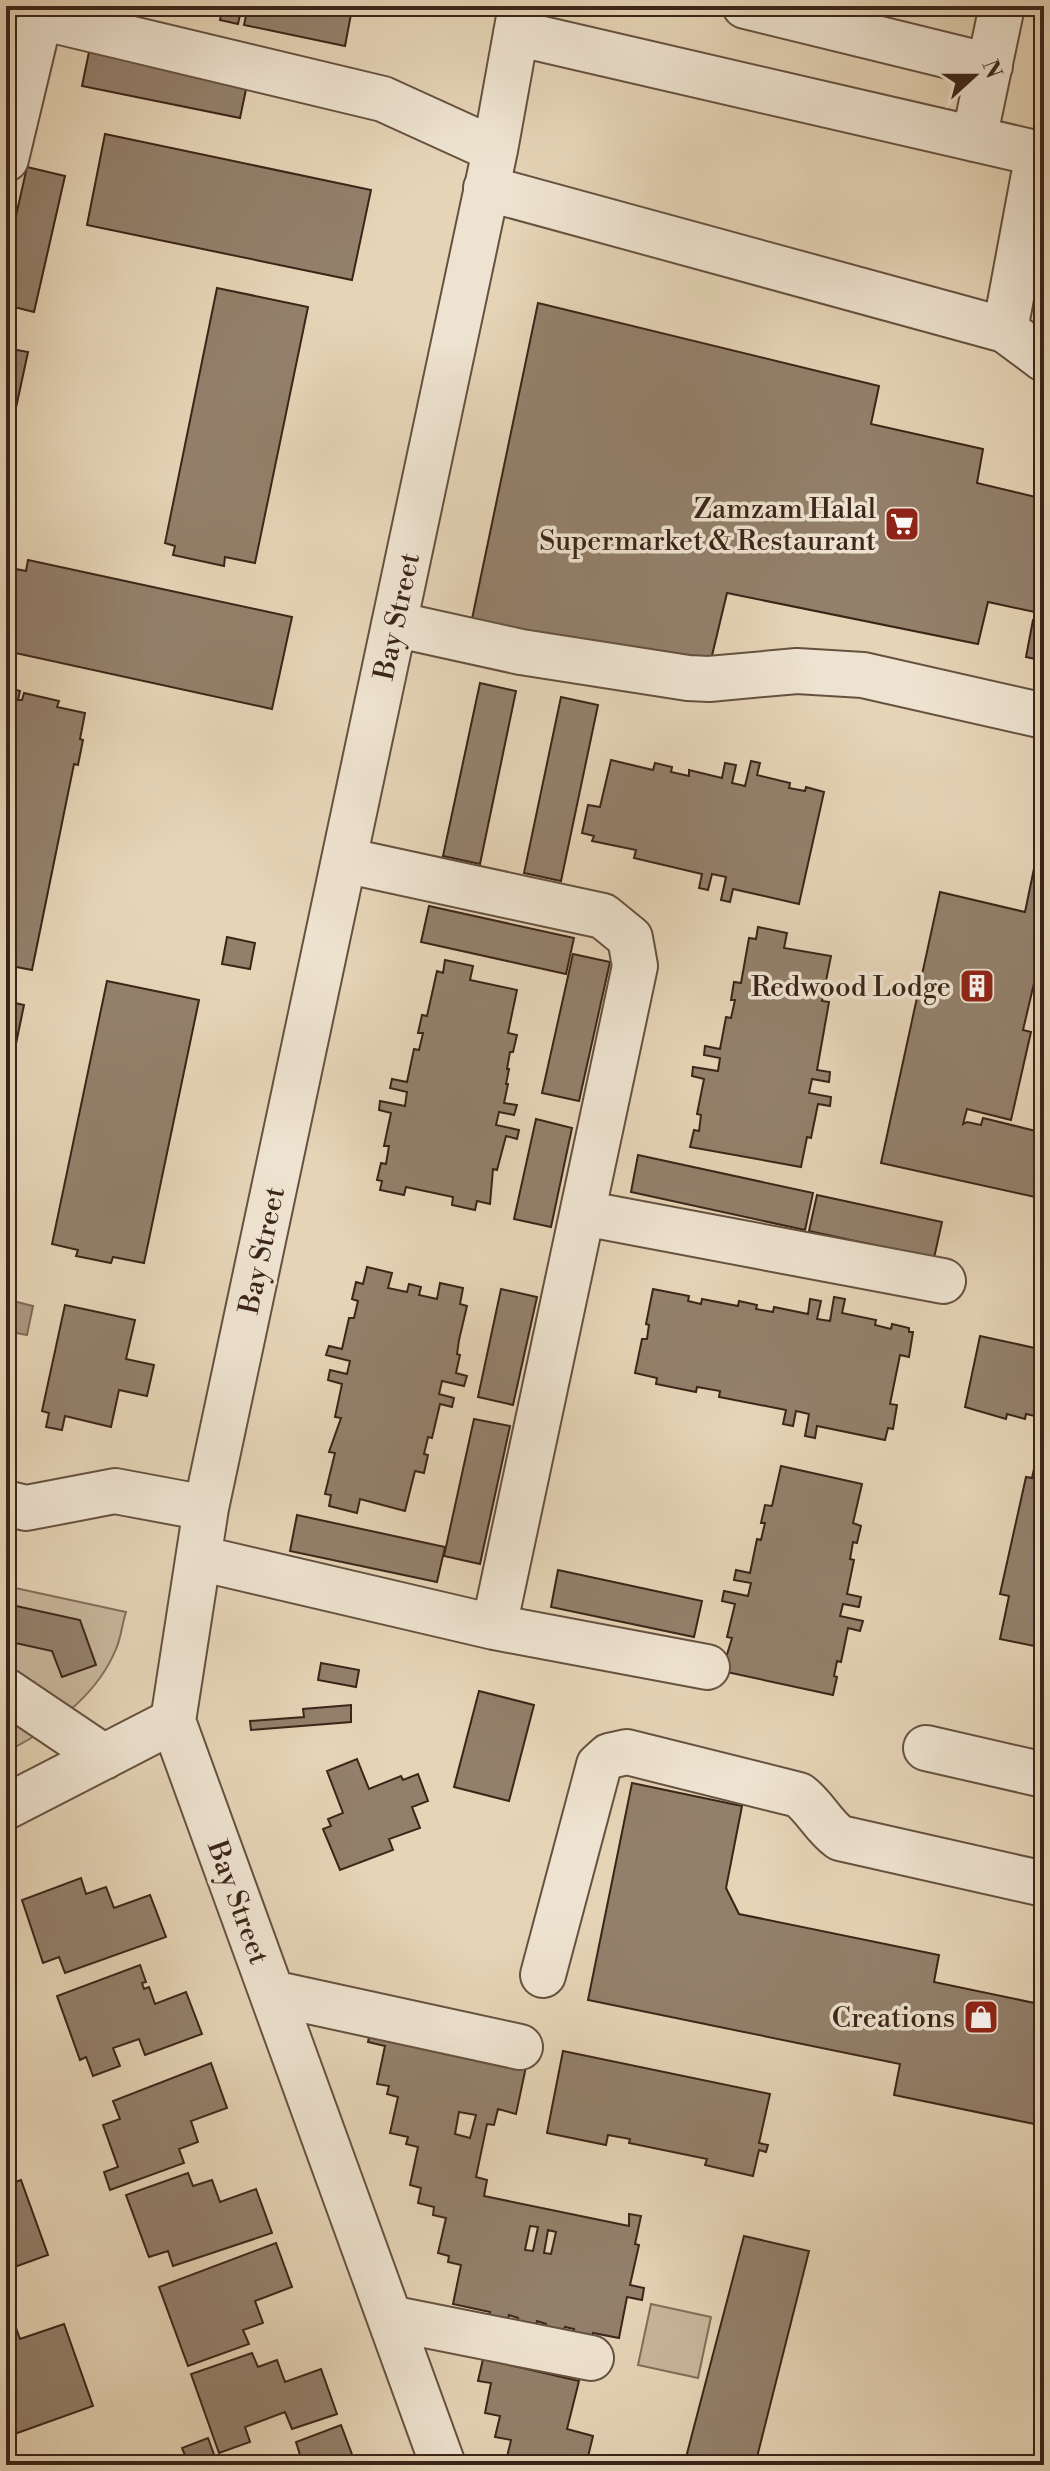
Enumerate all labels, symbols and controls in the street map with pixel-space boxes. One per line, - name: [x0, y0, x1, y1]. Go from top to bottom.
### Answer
- north arrow: [934, 36, 1014, 116]
- text: N: [976, 56, 1007, 83]
- place label: Zamzam Halal Supermarket & Restaurant: [539, 492, 876, 559]
- supermarket icon: Zamzam Halal Supermarket & Restaurant: [883, 505, 921, 543]
- street label: Bay Street: [367, 549, 428, 684]
- building icon: Redwood Lodge: [958, 967, 996, 1005]
- place label: Redwood Lodge: [751, 970, 951, 1005]
- street label: Bay Street: [232, 1183, 293, 1318]
- street label: Bay Street: [199, 1835, 276, 1969]
- shop icon: Creations: [962, 1998, 1000, 2036]
- place label: Creations: [832, 2001, 955, 2036]

